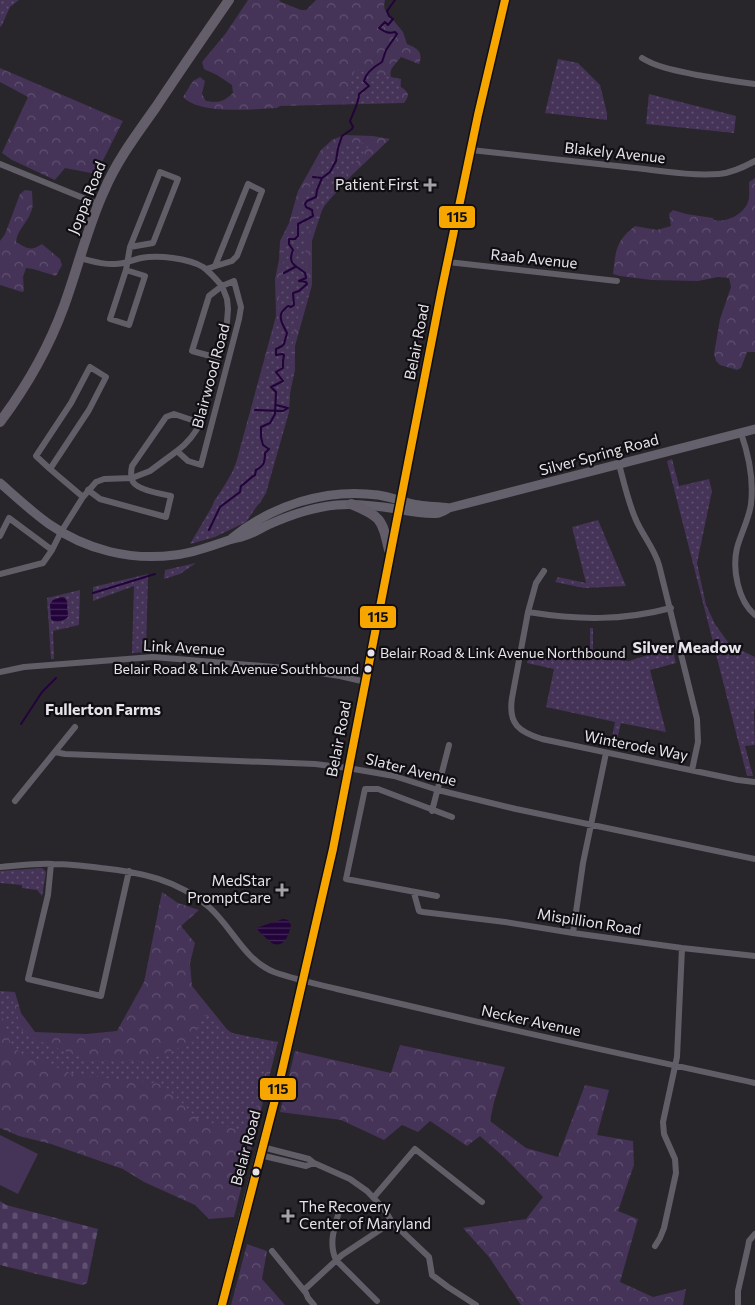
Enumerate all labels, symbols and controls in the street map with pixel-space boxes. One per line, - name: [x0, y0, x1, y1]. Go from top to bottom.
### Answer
- street label: Blakely Avenue: [564, 138, 667, 166]
- street label: Joppa Road: [63, 159, 109, 237]
- place label: Patient First: [335, 175, 419, 193]
- marker: Patient First: [423, 178, 437, 192]
- line badge: 115: [438, 205, 476, 229]
- text: 115: [447, 208, 467, 225]
- street label: Raab Avenue: [490, 244, 579, 272]
- street label: Belair Road: [400, 302, 432, 381]
- street label: Blairwood Road: [187, 322, 233, 430]
- street label: Silver Spring Road: [537, 429, 660, 479]
- line badge: 115: [359, 605, 397, 629]
- text: 115: [368, 608, 388, 625]
- street label: Link Avenue: [143, 636, 226, 658]
- district label: Silver Meadow: [633, 637, 742, 656]
- place label: Belair Road & Link Avenue Northbound: [380, 644, 626, 661]
- marker: Belair Road & Link Avenue Northbound: [366, 648, 376, 658]
- place label: Belair Road & Link Avenue Southbound: [114, 660, 359, 677]
- marker: Belair Road & Link Avenue Southbound: [363, 664, 373, 674]
- district label: Fullerton Farms: [45, 699, 161, 718]
- street label: Belair Road: [322, 699, 354, 778]
- street label: Winterode Way: [583, 726, 690, 764]
- street label: Slater Avenue: [364, 749, 459, 789]
- place label: MedStar PromptCare: [187, 871, 271, 906]
- marker: MedStar PromptCare: [275, 883, 289, 897]
- street label: Mispillion Road: [536, 904, 642, 938]
- street label: Necker Avenue: [480, 1001, 583, 1039]
- line badge: 115: [259, 1077, 297, 1101]
- text: 115: [268, 1080, 288, 1097]
- street label: Belair Road: [226, 1108, 264, 1187]
- unlabelled marker: [251, 1167, 261, 1177]
- place label: The Recovery Center of Maryland: [299, 1197, 431, 1232]
- marker: The Recovery Center of Maryland: [281, 1209, 295, 1223]

